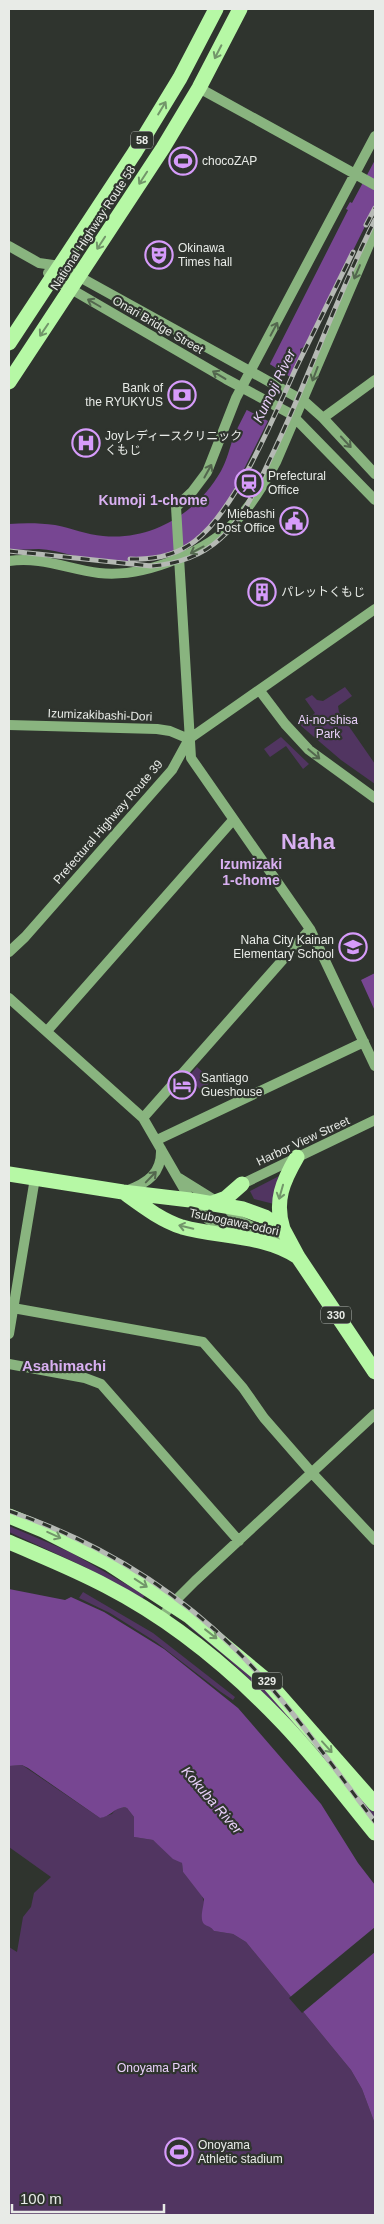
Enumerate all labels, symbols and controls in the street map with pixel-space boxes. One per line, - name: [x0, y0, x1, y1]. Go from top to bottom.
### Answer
- one-way arrow: [213, 44, 222, 59]
- one-way arrow: [157, 101, 167, 115]
- road number: 58: [131, 132, 153, 148]
- sports icon: chocoZAP: [168, 146, 198, 176]
- place label: chocoZAP: [202, 154, 257, 168]
- street label: National Highway Route 58: [48, 163, 139, 293]
- one-way arrow: [138, 171, 149, 185]
- one-way arrow: [96, 235, 106, 249]
- theatre icon: Okinawa Times hall: [144, 240, 174, 270]
- place label: Okinawa Times hall: [178, 241, 232, 269]
- one-way arrow: [351, 264, 361, 279]
- street label: Onari Bridge Street: [110, 293, 207, 357]
- one-way arrow: [87, 298, 102, 307]
- one-way arrow: [39, 322, 49, 336]
- one-way arrow: [270, 322, 280, 337]
- water label: Kumoji River: [249, 346, 299, 425]
- one-way arrow: [310, 366, 319, 381]
- one-way arrow: [213, 369, 227, 379]
- bank icon: Bank of the RYUKYUS: [167, 380, 197, 410]
- place label: Bank of the RYUKYUS: [85, 381, 164, 409]
- hospital icon: Joyレディースクリニック くもじ: [71, 428, 101, 458]
- place label: Joyレディースクリニック くもじ: [105, 429, 242, 457]
- one-way arrow: [340, 436, 352, 449]
- one-way arrow: [203, 464, 213, 479]
- station icon: Prefectural Office: [234, 468, 264, 498]
- place label: Prefectural Office: [268, 469, 326, 497]
- district label: Kumoji 1-chome: [99, 492, 208, 508]
- public building icon: Miebashi Post Office: [279, 506, 309, 536]
- place label: Miebashi Post Office: [217, 507, 275, 535]
- one-way arrow: [190, 545, 205, 555]
- building icon: パレットくもじ: [247, 577, 277, 607]
- place label: パレットくもじ: [281, 585, 365, 599]
- street label: Izumizakibashi-Dori: [47, 706, 153, 724]
- park label: Ai-no-shisa Park: [298, 713, 358, 741]
- one-way arrow: [307, 749, 320, 760]
- street label: Prefectural Highway Route 39: [50, 757, 166, 887]
- district label: Naha: [281, 829, 336, 854]
- district label: Izumizaki 1-chome: [220, 856, 282, 888]
- school or university icon: Naha City Kainan Elementary School: [338, 932, 368, 962]
- place label: Naha City Kainan Elementary School: [233, 933, 334, 961]
- hotel icon: Santiago Gueshouse: [167, 1070, 197, 1100]
- place label: Santiago Gueshouse: [201, 1071, 263, 1099]
- street label: Harbor View Street: [254, 1113, 352, 1169]
- one-way arrow: [145, 1171, 157, 1183]
- one-way arrow: [276, 1183, 285, 1199]
- street label: Tsubogawa-odori: [188, 1206, 280, 1238]
- one-way arrow: [179, 1222, 195, 1231]
- road number: 330: [321, 1306, 351, 1324]
- district label: Asahimachi: [22, 1357, 106, 1374]
- one-way arrow: [46, 1531, 61, 1540]
- one-way arrow: [133, 1578, 147, 1588]
- one-way arrow: [204, 1628, 217, 1639]
- road number: 329: [252, 1672, 282, 1690]
- one-way arrow: [321, 1740, 333, 1753]
- water label: Kokuba River: [178, 1763, 246, 1838]
- park label: Onoyama Park: [117, 2061, 198, 2075]
- sports icon: Onoyama Athletic stadium: [164, 2137, 194, 2167]
- place label: Onoyama Athletic stadium: [198, 2138, 283, 2166]
- scale bar: [12, 2182, 165, 2214]
- text: 100 m: [20, 2190, 62, 2207]

